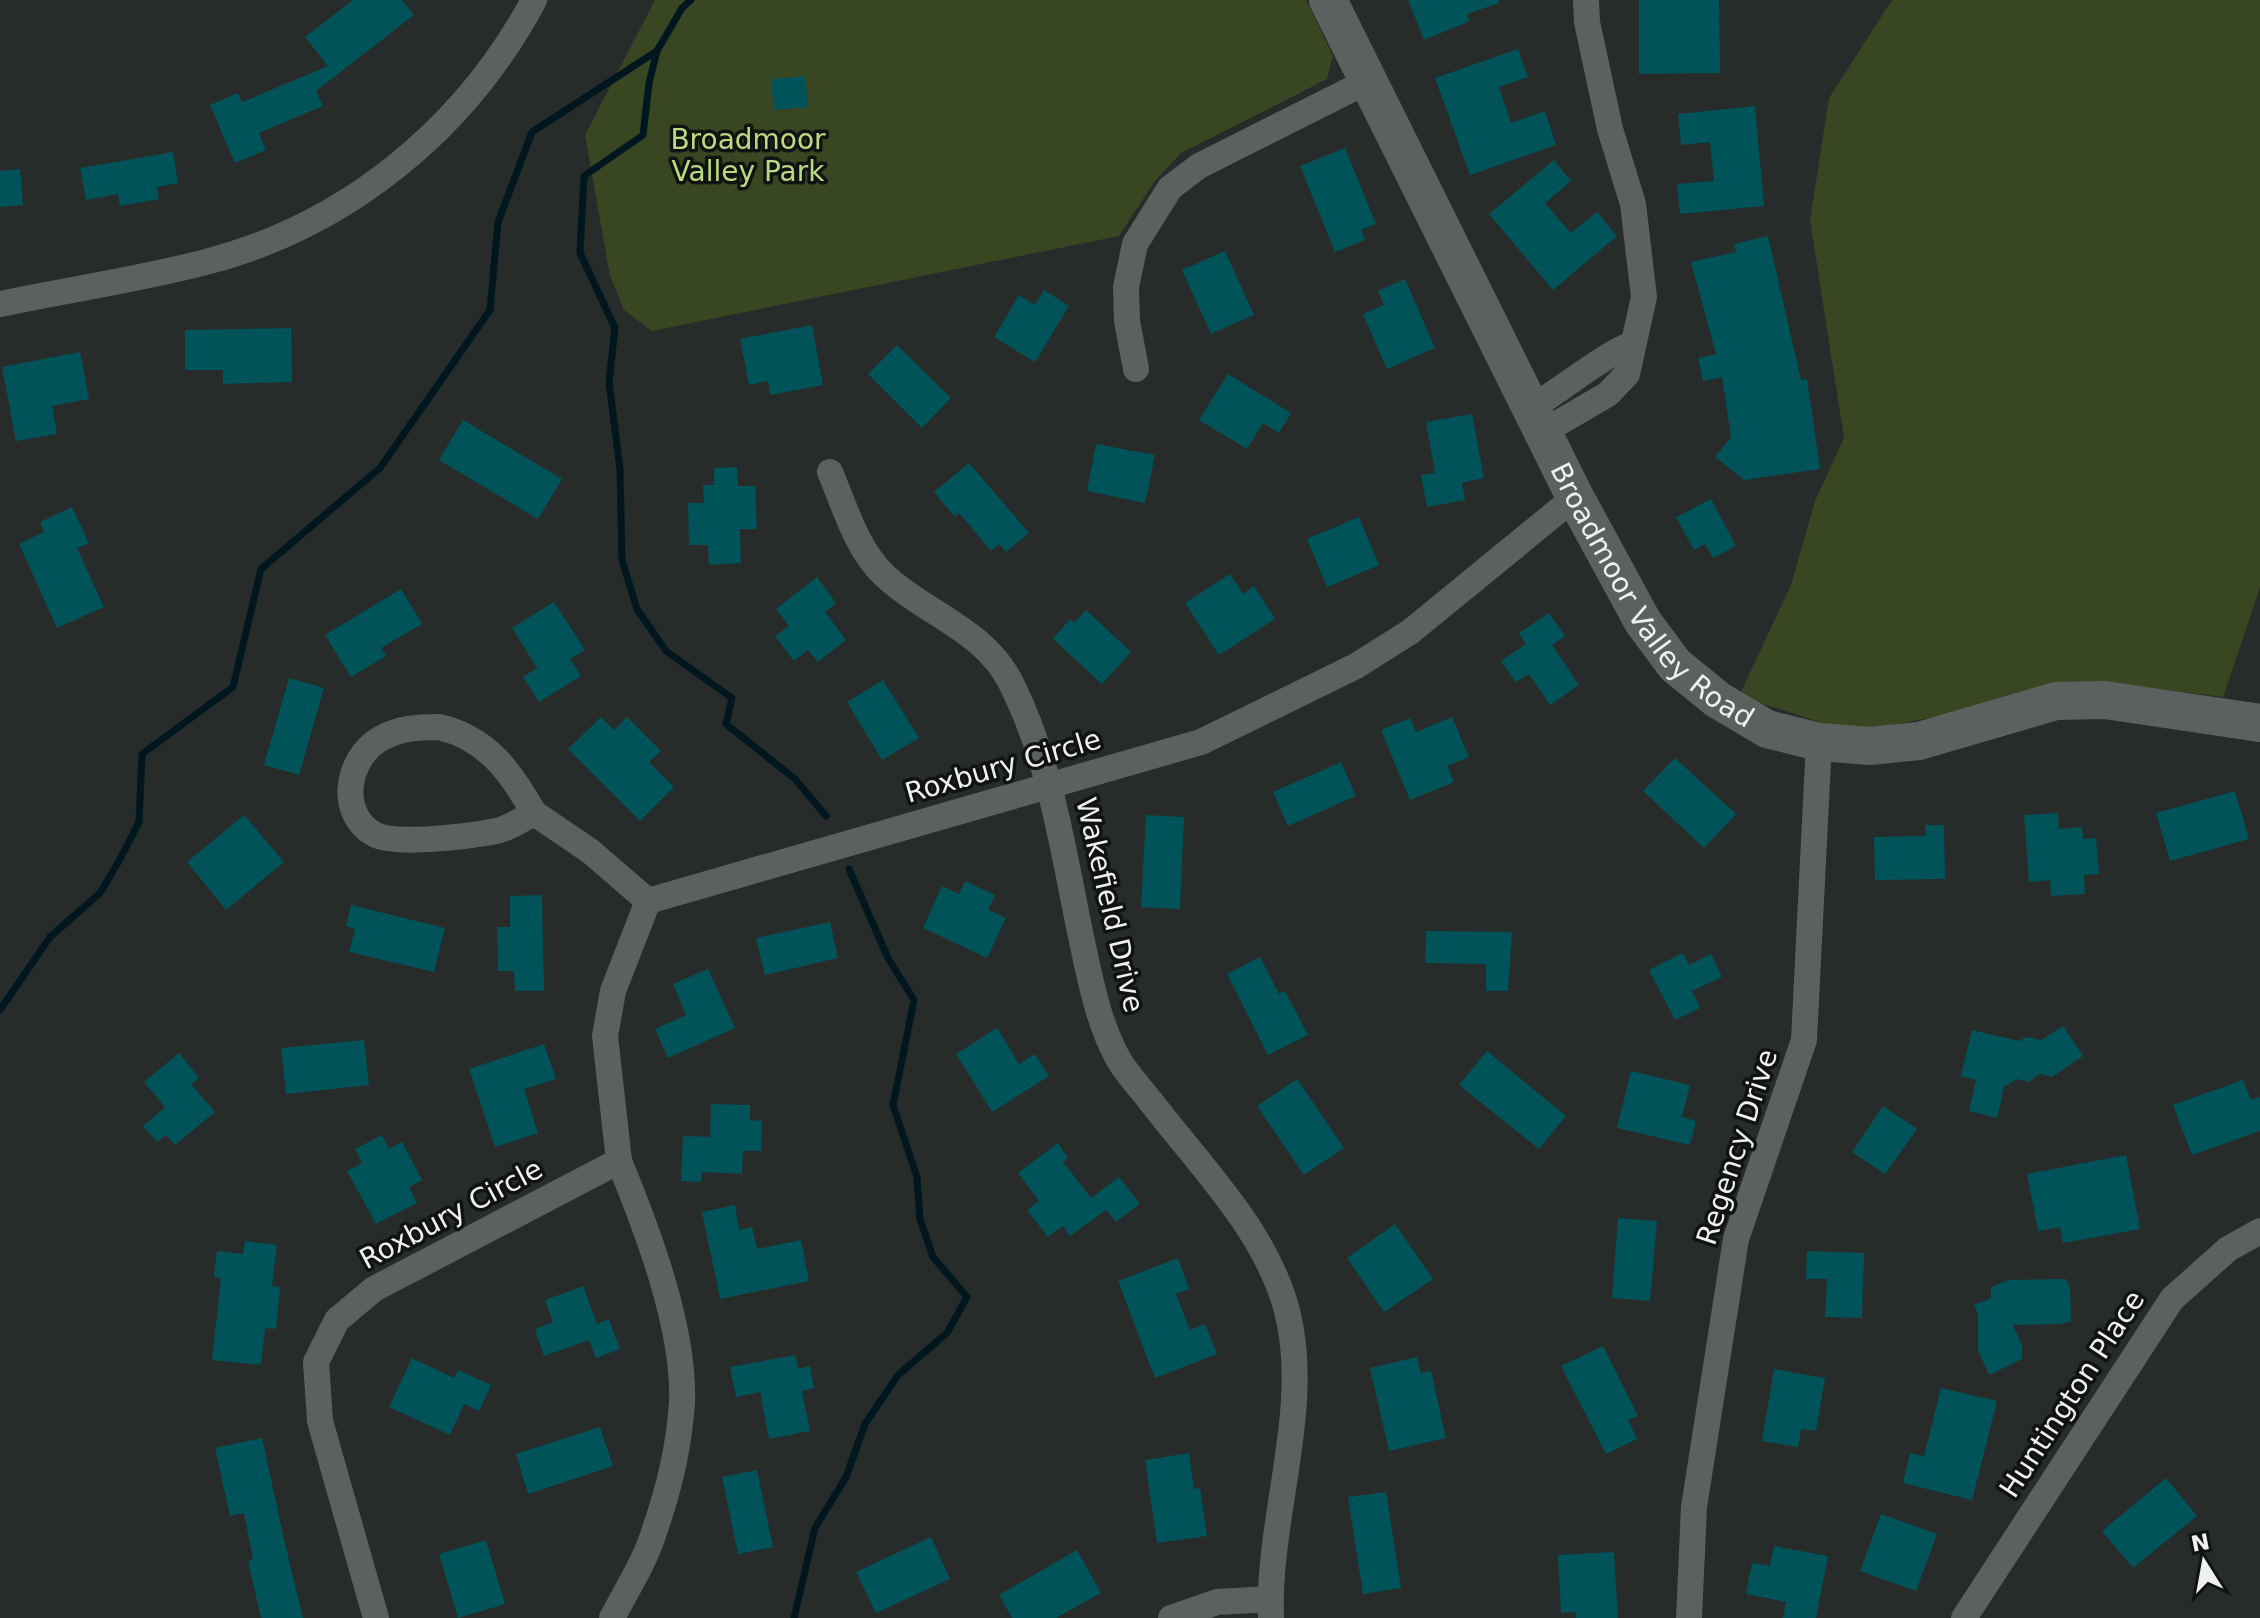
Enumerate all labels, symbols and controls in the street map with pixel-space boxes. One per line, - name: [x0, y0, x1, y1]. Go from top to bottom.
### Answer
- park label: Broadmoor Valley Park: [670, 123, 826, 188]
- street label: Broadmoor Valley Road: [1544, 457, 1760, 734]
- street label: Roxbury Circle: [901, 722, 1105, 810]
- street label: Wakefield Drive: [1069, 794, 1151, 1016]
- street label: Regency Drive: [1690, 1045, 1784, 1249]
- street label: Roxbury Circle: [354, 1152, 548, 1276]
- street label: Huntington Place: [1993, 1284, 2151, 1504]
- north arrow: [2164, 1522, 2244, 1602]
- text: N: [2189, 1529, 2212, 1557]

